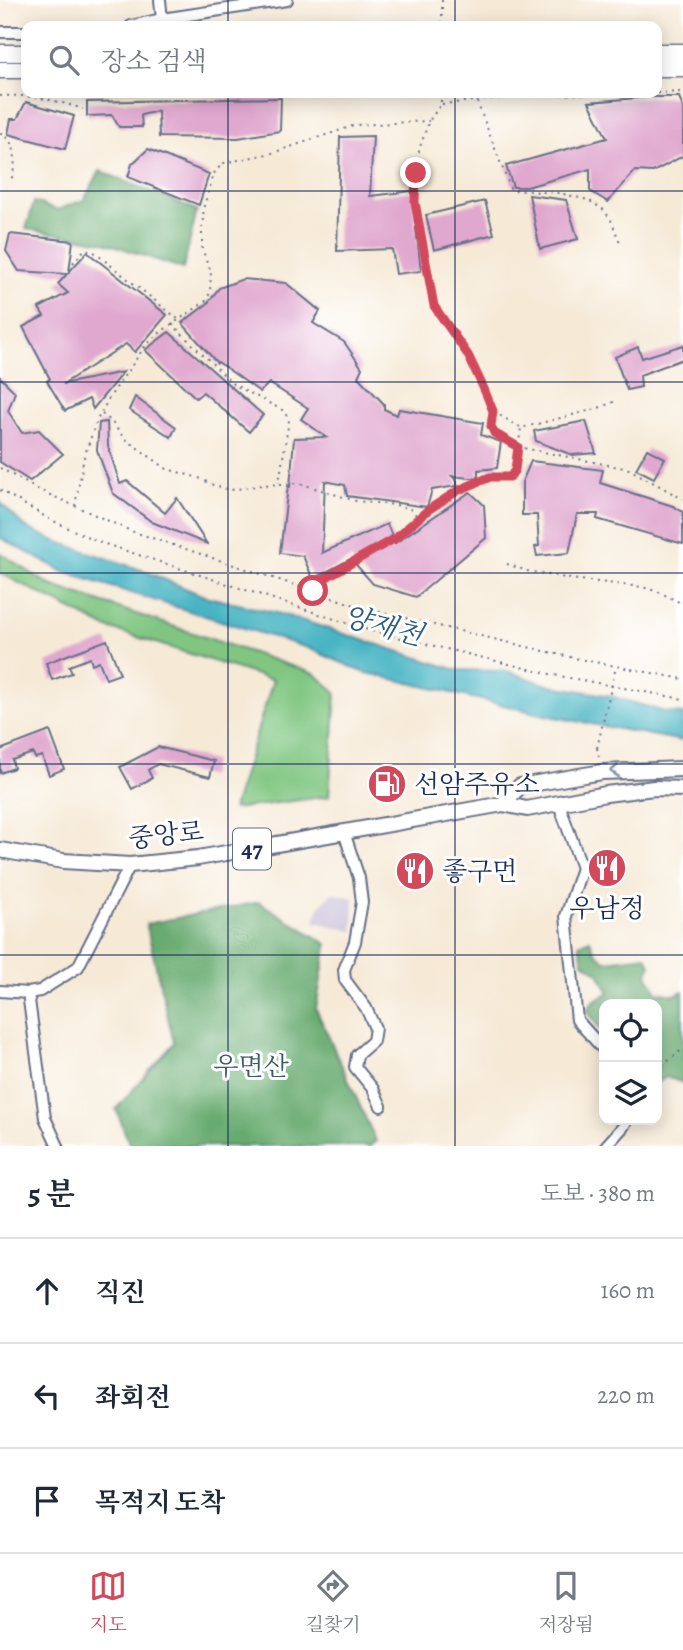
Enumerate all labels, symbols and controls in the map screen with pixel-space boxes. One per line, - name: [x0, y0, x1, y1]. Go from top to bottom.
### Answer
- search box: [21, 21, 662, 98]
- icon: search: [45, 41, 83, 79]
- text: 장소 검색: [101, 44, 207, 79]
- route end: [400, 157, 431, 188]
- route start: [297, 575, 328, 606]
- water label: 양재천: [339, 597, 429, 655]
- fuel station icon: 선암주유소: [366, 763, 408, 805]
- one-way arrow: [609, 764, 620, 779]
- place label: 선암주유소: [414, 767, 540, 802]
- street label: 중앙로: [127, 814, 205, 856]
- road number: 47: [233, 828, 271, 870]
- restaurant icon: 우남정: [586, 847, 628, 889]
- restaurant icon: 좋구먼: [394, 850, 436, 892]
- place label: 좋구먼: [442, 854, 517, 889]
- place label: 우남정: [569, 891, 645, 926]
- map controls: [599, 999, 662, 1125]
- button: locate: [599, 999, 662, 1062]
- park label: 우면산: [213, 1049, 290, 1084]
- button: layers: [599, 1062, 662, 1125]
- text: 5 분: [28, 1174, 75, 1214]
- text: 도보 · 380 m: [540, 1178, 655, 1209]
- icon: ahead: [28, 1272, 66, 1310]
- text: 직진: [95, 1275, 145, 1310]
- text: 160 m: [601, 1275, 655, 1306]
- icon: left: [28, 1377, 66, 1415]
- text: 좌회전: [95, 1380, 170, 1415]
- text: 220 m: [597, 1380, 655, 1411]
- icon: arrive: [28, 1482, 66, 1520]
- text: 목적지 도착: [95, 1485, 225, 1520]
- tab: 지도: [89, 1567, 127, 1638]
- tab: 길찾기: [305, 1567, 360, 1638]
- tab: 저장됨: [539, 1567, 594, 1638]

